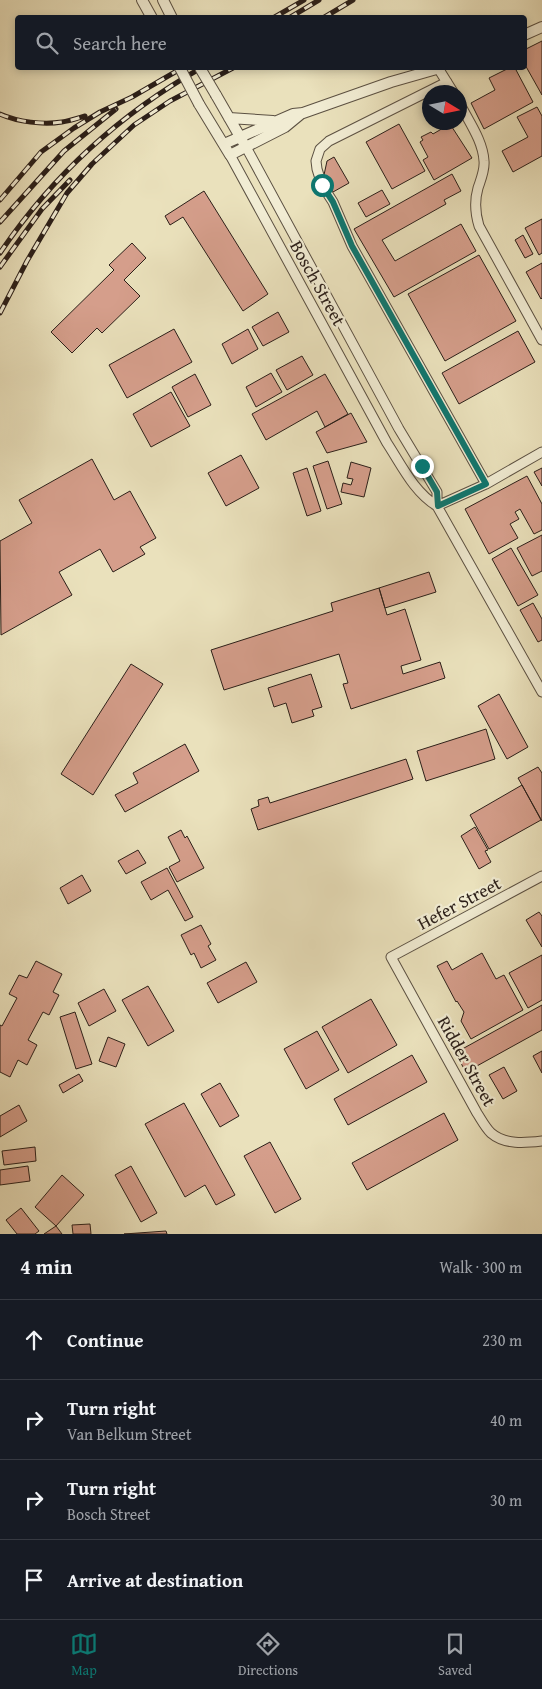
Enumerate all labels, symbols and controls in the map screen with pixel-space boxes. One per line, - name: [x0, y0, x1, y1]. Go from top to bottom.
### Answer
- search box: [15, 15, 527, 70]
- icon: search: [33, 29, 61, 57]
- text: Search here: [73, 29, 167, 57]
- north arrow: [422, 85, 467, 130]
- route start: [311, 174, 334, 197]
- street label: Bosch Street: [283, 235, 353, 331]
- route end: [411, 455, 434, 478]
- street label: Hefer Street: [412, 869, 506, 936]
- street label: Ridder Street: [431, 1011, 503, 1112]
- text: 4 min: [20, 1251, 72, 1282]
- text: Walk · 300 m: [439, 1255, 522, 1279]
- icon: ahead: [20, 1326, 48, 1354]
- text: Continue: [67, 1326, 144, 1354]
- text: 230 m: [482, 1328, 522, 1352]
- text: Turn right: [67, 1394, 156, 1422]
- icon: right: [20, 1406, 48, 1434]
- text: 40 m: [490, 1408, 522, 1432]
- text: Van Belkum Street: [67, 1422, 192, 1446]
- text: Turn right: [67, 1474, 156, 1502]
- icon: right: [20, 1486, 48, 1514]
- text: 30 m: [490, 1488, 522, 1512]
- text: Bosch Street: [67, 1502, 150, 1526]
- icon: arrive: [20, 1566, 48, 1594]
- text: Arrive at destination: [67, 1566, 243, 1594]
- tab: Map: [70, 1630, 98, 1680]
- tab: Directions: [238, 1630, 298, 1680]
- tab: Saved: [438, 1630, 472, 1680]

